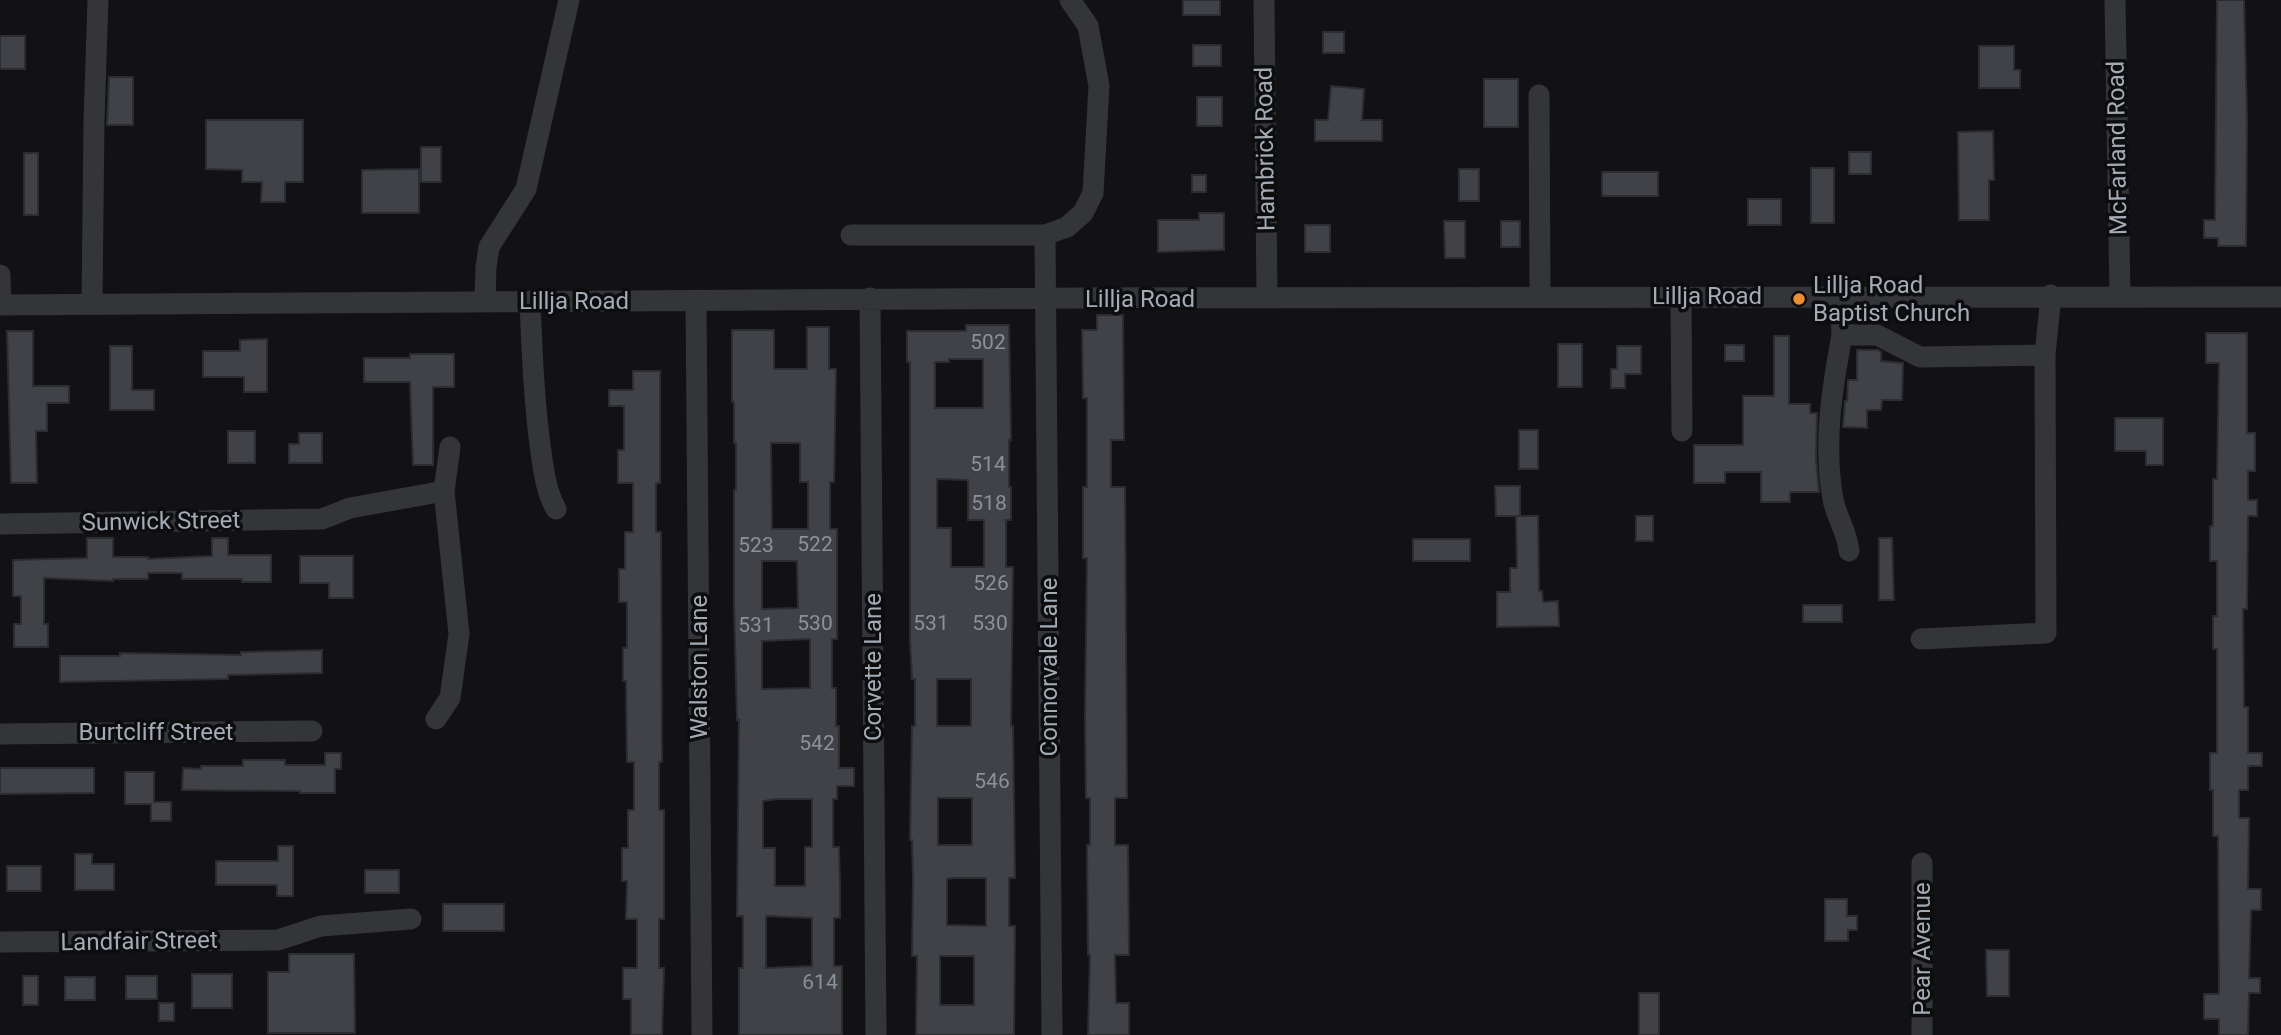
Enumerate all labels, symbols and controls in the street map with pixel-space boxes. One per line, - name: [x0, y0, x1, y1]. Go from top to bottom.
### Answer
- street label: McFarland Road: [2101, 61, 2133, 235]
- street label: Hambrick Road: [1250, 67, 1280, 231]
- place label: Lillja Road Baptist Church: [1813, 271, 1970, 327]
- street label: Lillja Road: [1652, 282, 1762, 310]
- street label: Lillja Road: [1085, 285, 1195, 313]
- street label: Lillja Road: [519, 287, 629, 315]
- marker: Lillja Road Baptist Church: [1791, 291, 1807, 307]
- house number: 502: [970, 330, 1006, 354]
- house number: 514: [970, 452, 1006, 476]
- house number: 518: [971, 491, 1007, 515]
- street label: Sunwick Street: [81, 506, 241, 536]
- house number: 522: [797, 532, 833, 556]
- house number: 523: [738, 533, 774, 557]
- house number: 526: [973, 571, 1009, 595]
- street label: Connorvale Lane: [1035, 578, 1063, 756]
- street label: Corvette Lane: [859, 593, 887, 741]
- street label: Walston Lane: [685, 595, 713, 739]
- house number: 530: [797, 611, 833, 635]
- house number: 531: [913, 611, 949, 635]
- house number: 530: [972, 611, 1008, 635]
- house number: 531: [738, 613, 774, 637]
- street label: Burtcliff Street: [79, 718, 234, 746]
- house number: 542: [799, 731, 835, 755]
- house number: 546: [974, 769, 1010, 793]
- street label: Pear Avenue: [1908, 882, 1936, 1016]
- street label: Landfair Street: [60, 926, 218, 956]
- house number: 614: [802, 970, 838, 994]

